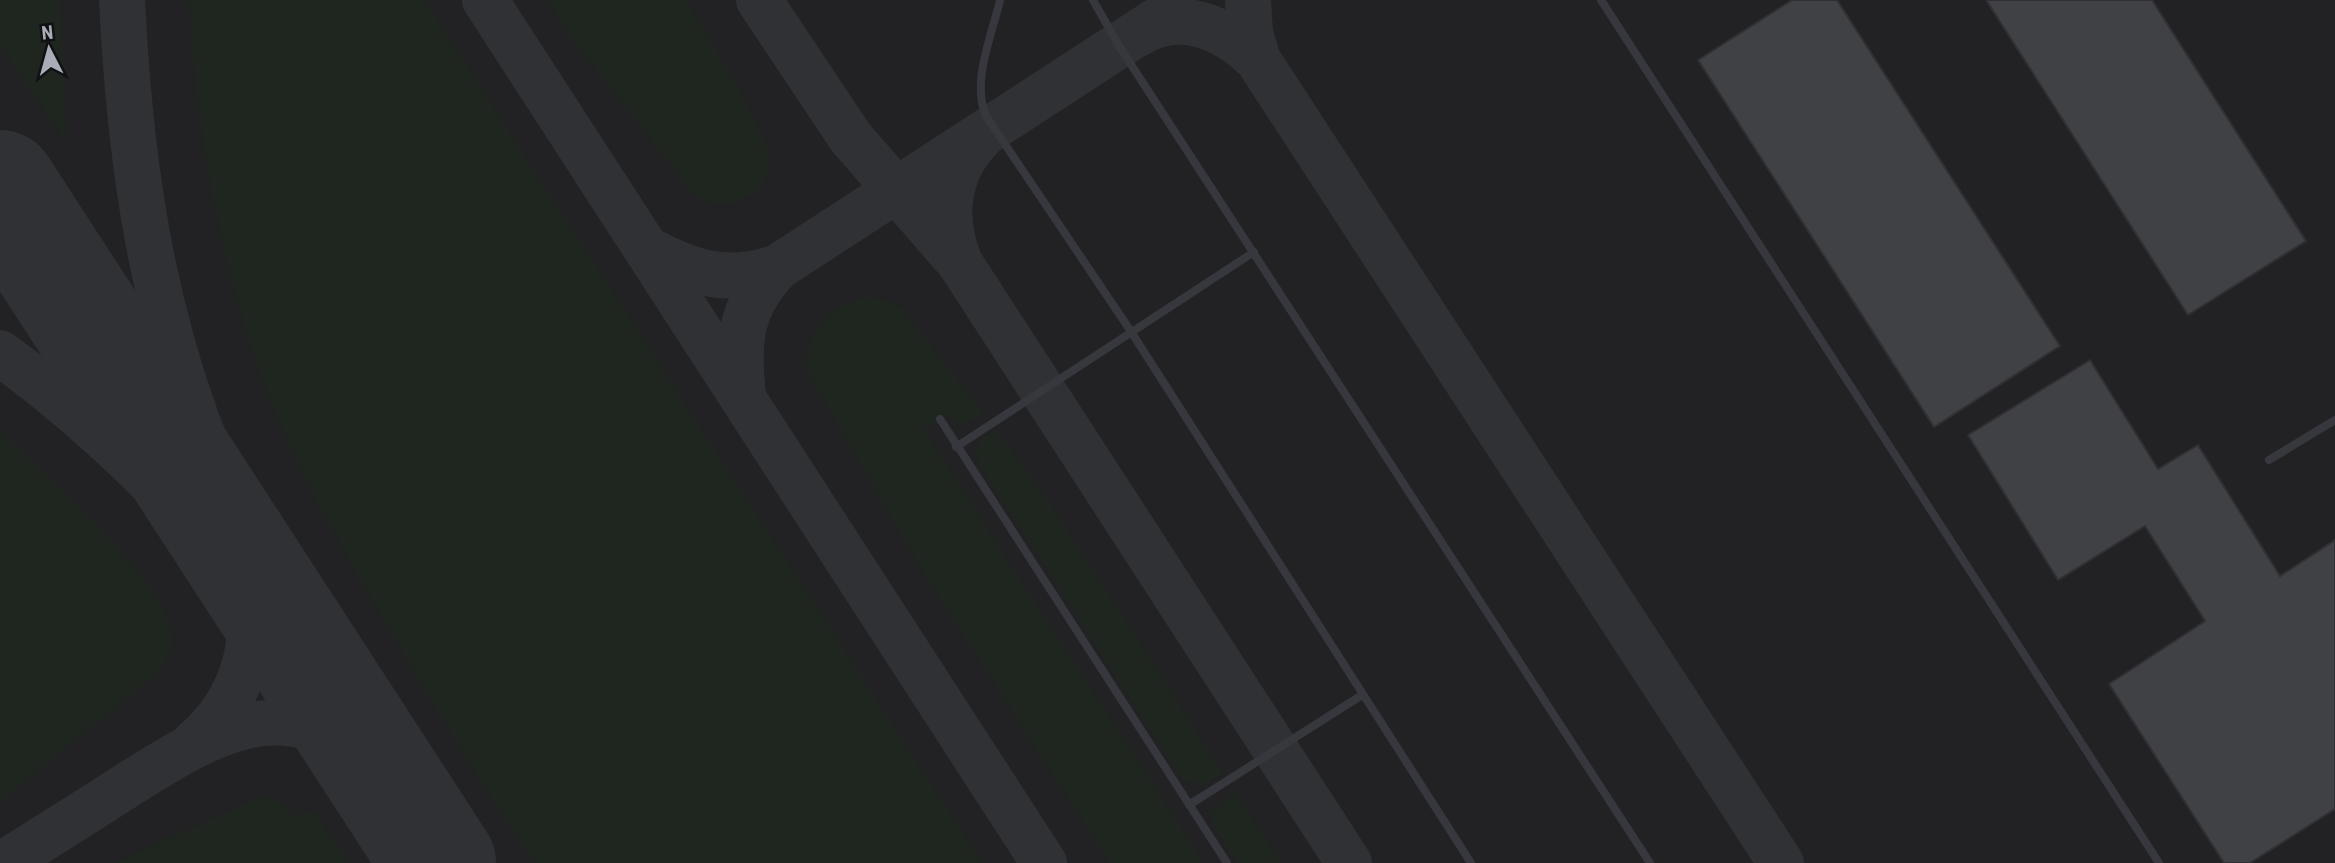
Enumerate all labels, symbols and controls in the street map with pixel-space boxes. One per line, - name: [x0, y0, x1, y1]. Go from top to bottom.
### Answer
- north arrow: [14, 14, 84, 84]
- text: N: [40, 21, 54, 45]

